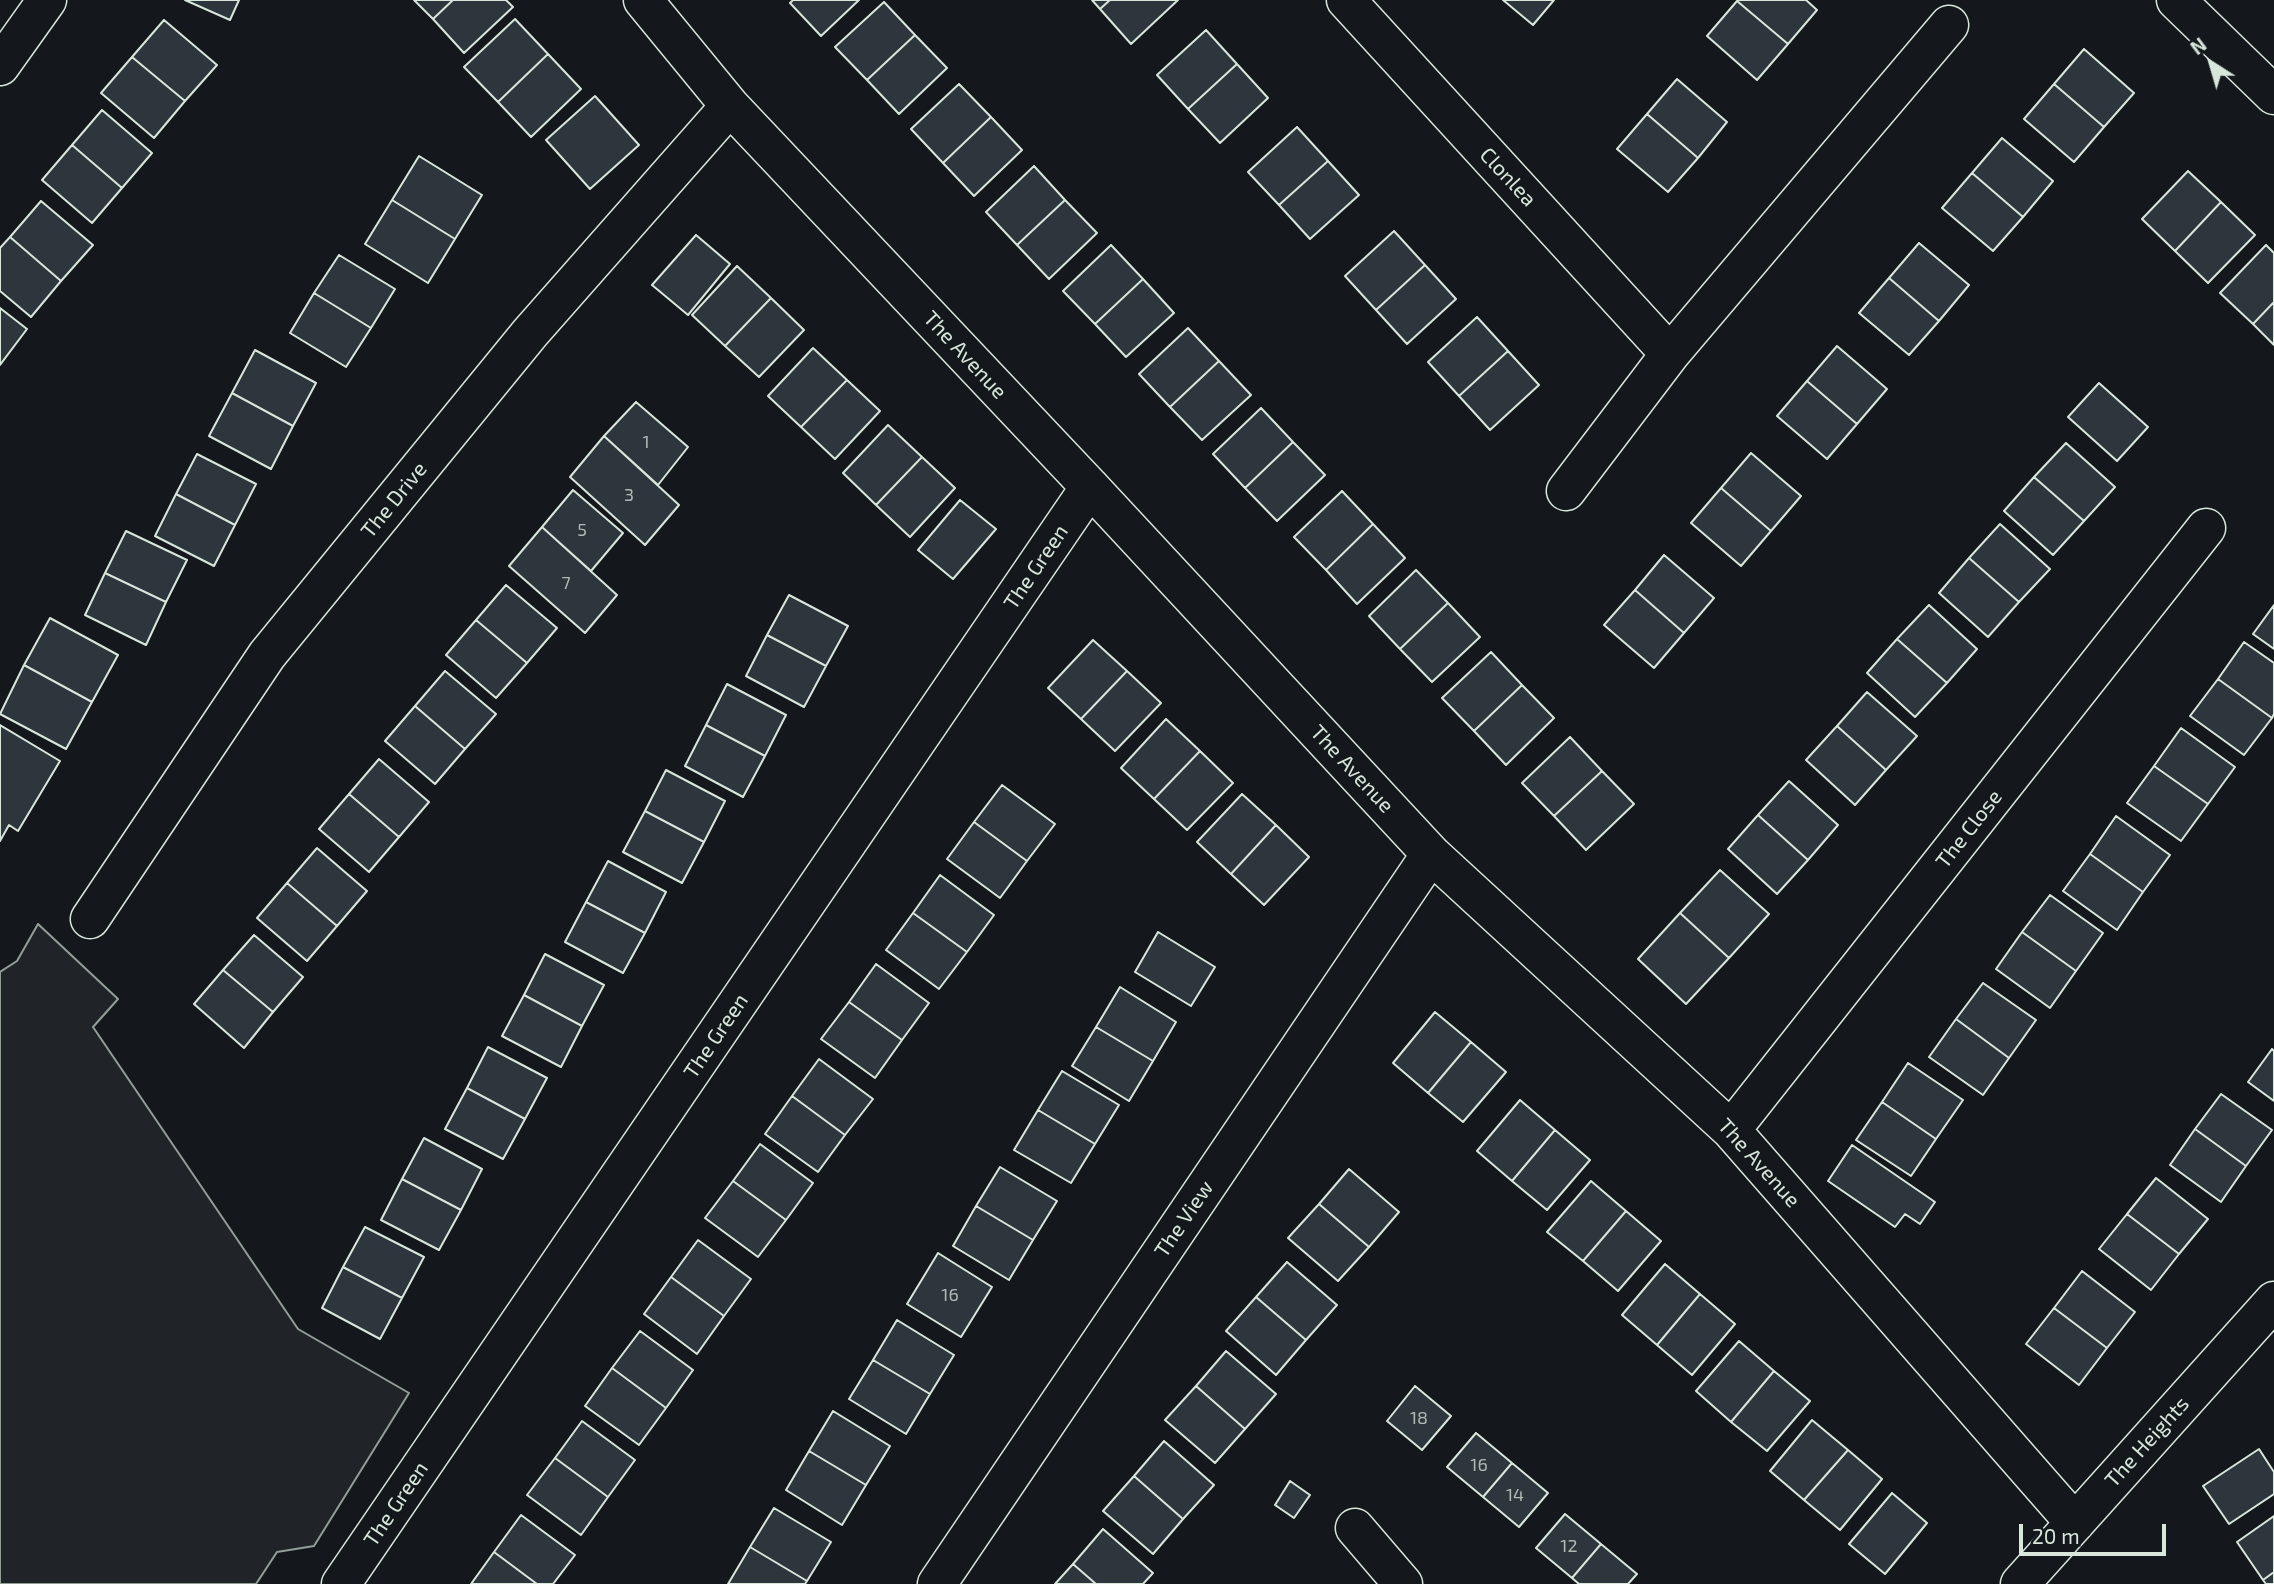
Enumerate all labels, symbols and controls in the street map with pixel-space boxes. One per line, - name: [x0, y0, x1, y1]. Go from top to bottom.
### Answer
- north arrow: [2176, 28, 2246, 98]
- text: N: [2186, 33, 2210, 59]
- street label: Clonlea: [1474, 142, 1542, 212]
- street label: The Avenue: [918, 306, 1012, 404]
- house number: 1: [642, 431, 650, 453]
- street label: The Drive: [356, 457, 432, 543]
- house number: 3: [624, 484, 634, 506]
- house number: 5: [577, 519, 587, 541]
- street label: The Green: [999, 520, 1073, 614]
- house number: 7: [561, 572, 571, 594]
- street label: The Avenue: [1305, 720, 1399, 818]
- street label: The Close: [1931, 785, 2007, 873]
- street label: The Green: [679, 989, 753, 1083]
- street label: The Avenue: [1713, 1113, 1805, 1213]
- street label: The View: [1149, 1176, 1219, 1262]
- house number: 16: [941, 1284, 959, 1306]
- street label: The Heights: [2100, 1391, 2194, 1493]
- house number: 18: [1410, 1407, 1428, 1429]
- house number: 16: [1470, 1454, 1488, 1476]
- street label: The Green: [359, 1457, 433, 1551]
- house number: 14: [1506, 1484, 1524, 1506]
- scale bar: [2022, 1510, 2169, 1554]
- text: 20 m: [2032, 1523, 2080, 1548]
- house number: 12: [1560, 1535, 1578, 1557]

